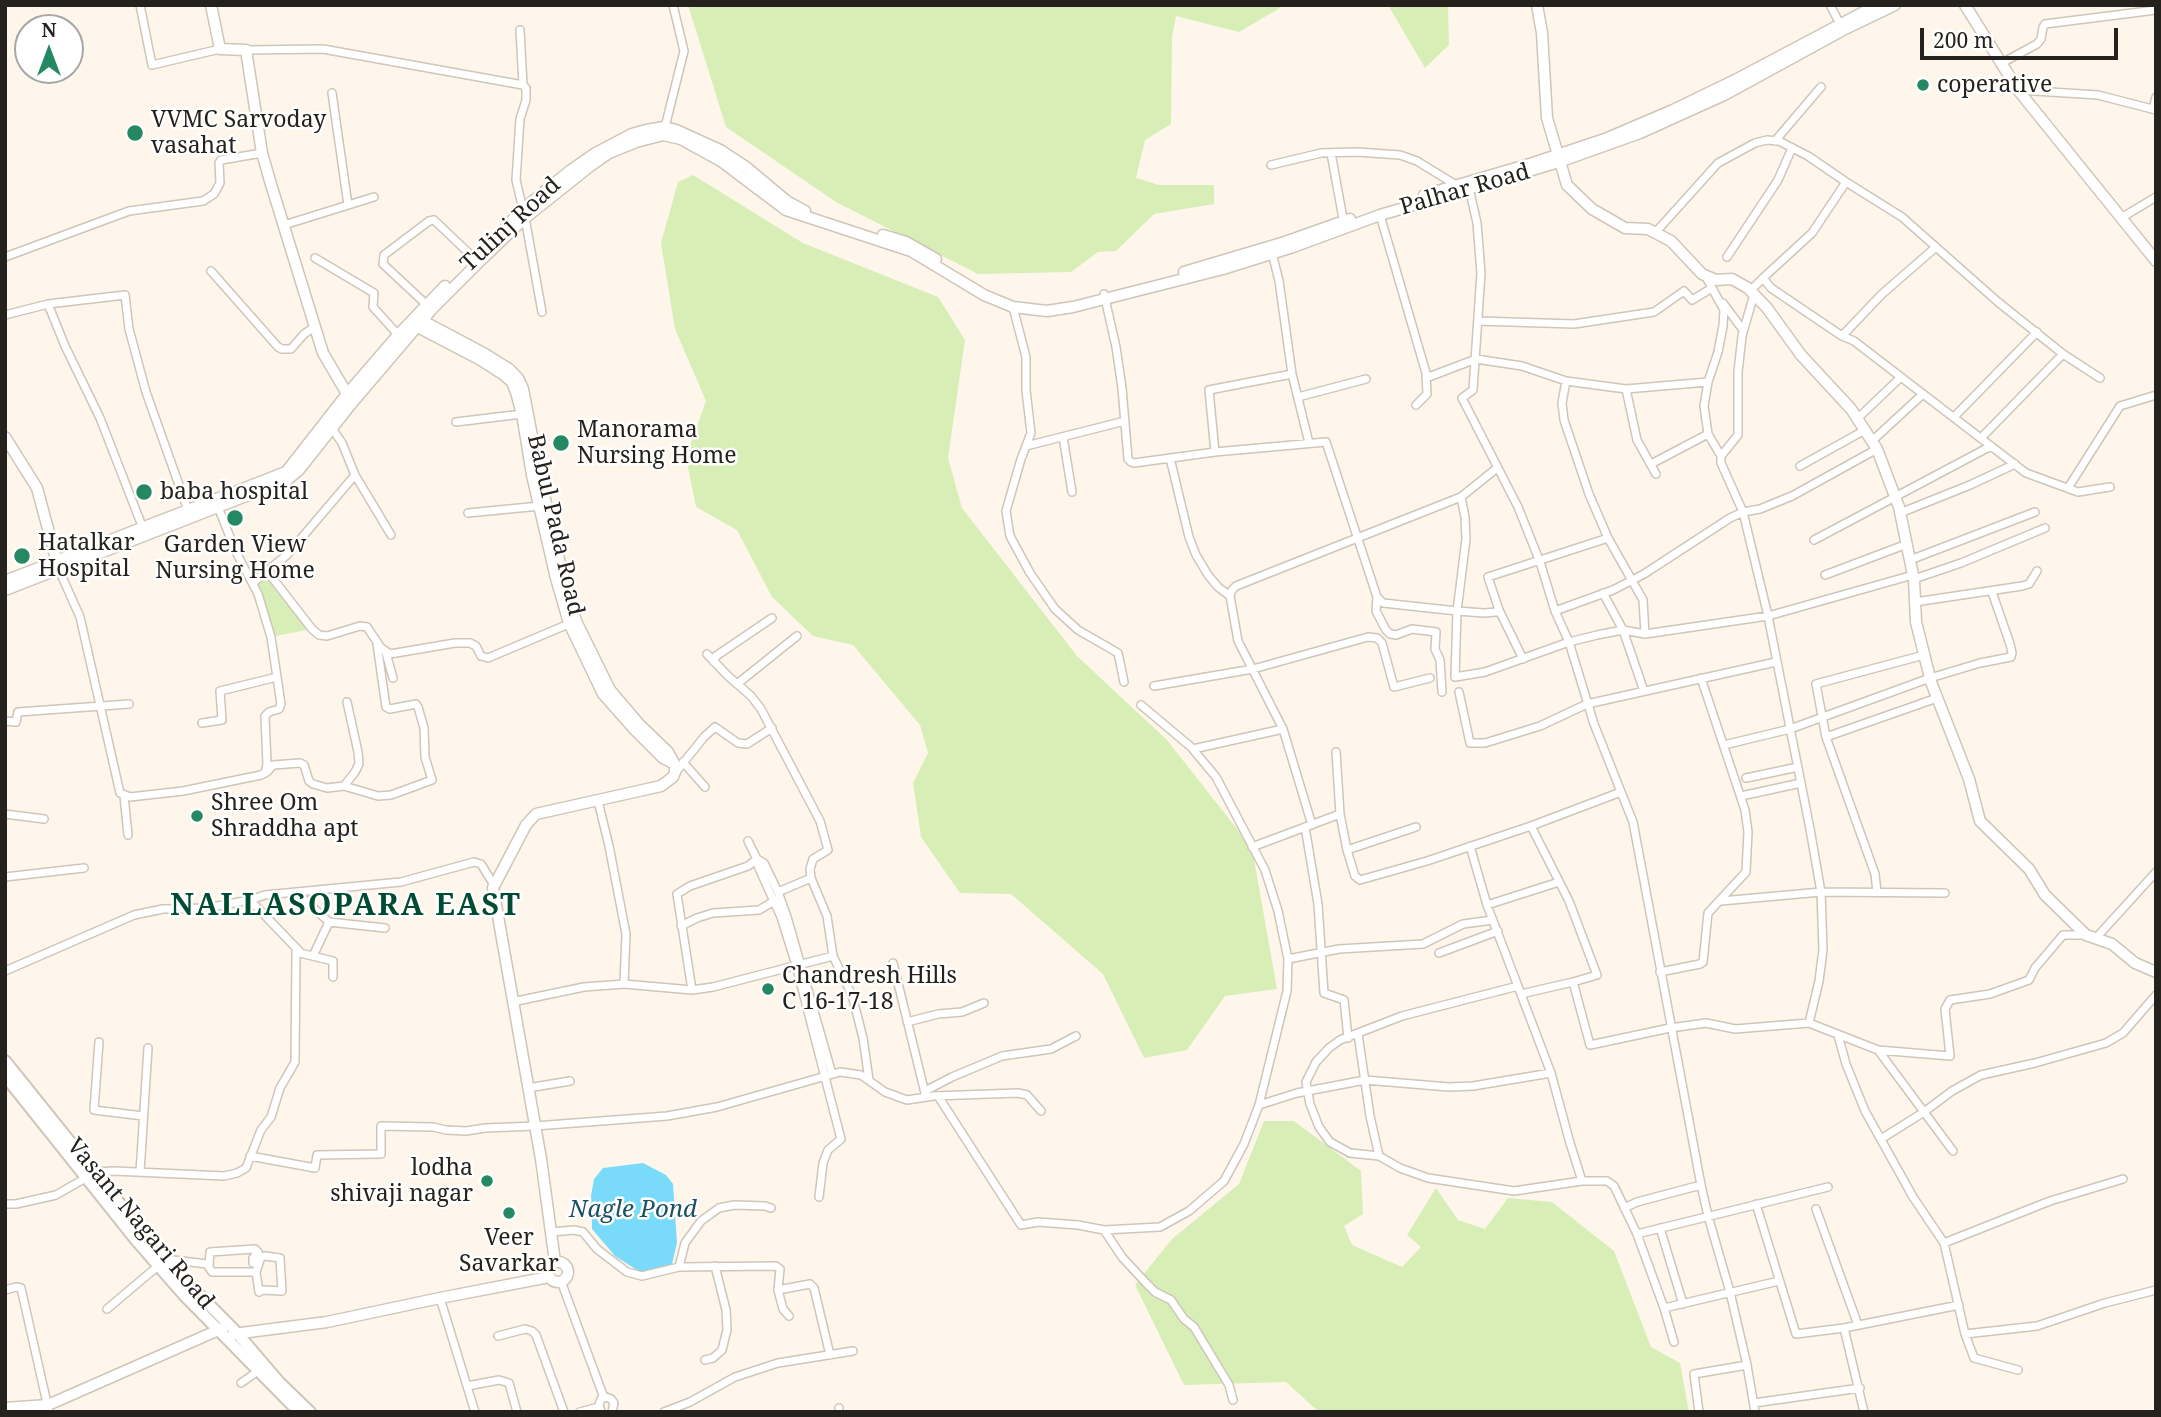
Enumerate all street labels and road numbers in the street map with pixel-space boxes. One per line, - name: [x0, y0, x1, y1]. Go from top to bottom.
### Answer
- street label: Palhar Road: [1397, 158, 1533, 222]
- street label: Tulinj Road: [455, 172, 567, 278]
- street label: Babul Pada Road: [521, 432, 589, 618]
- street label: Vasant Nagari Road: [60, 1133, 220, 1315]

